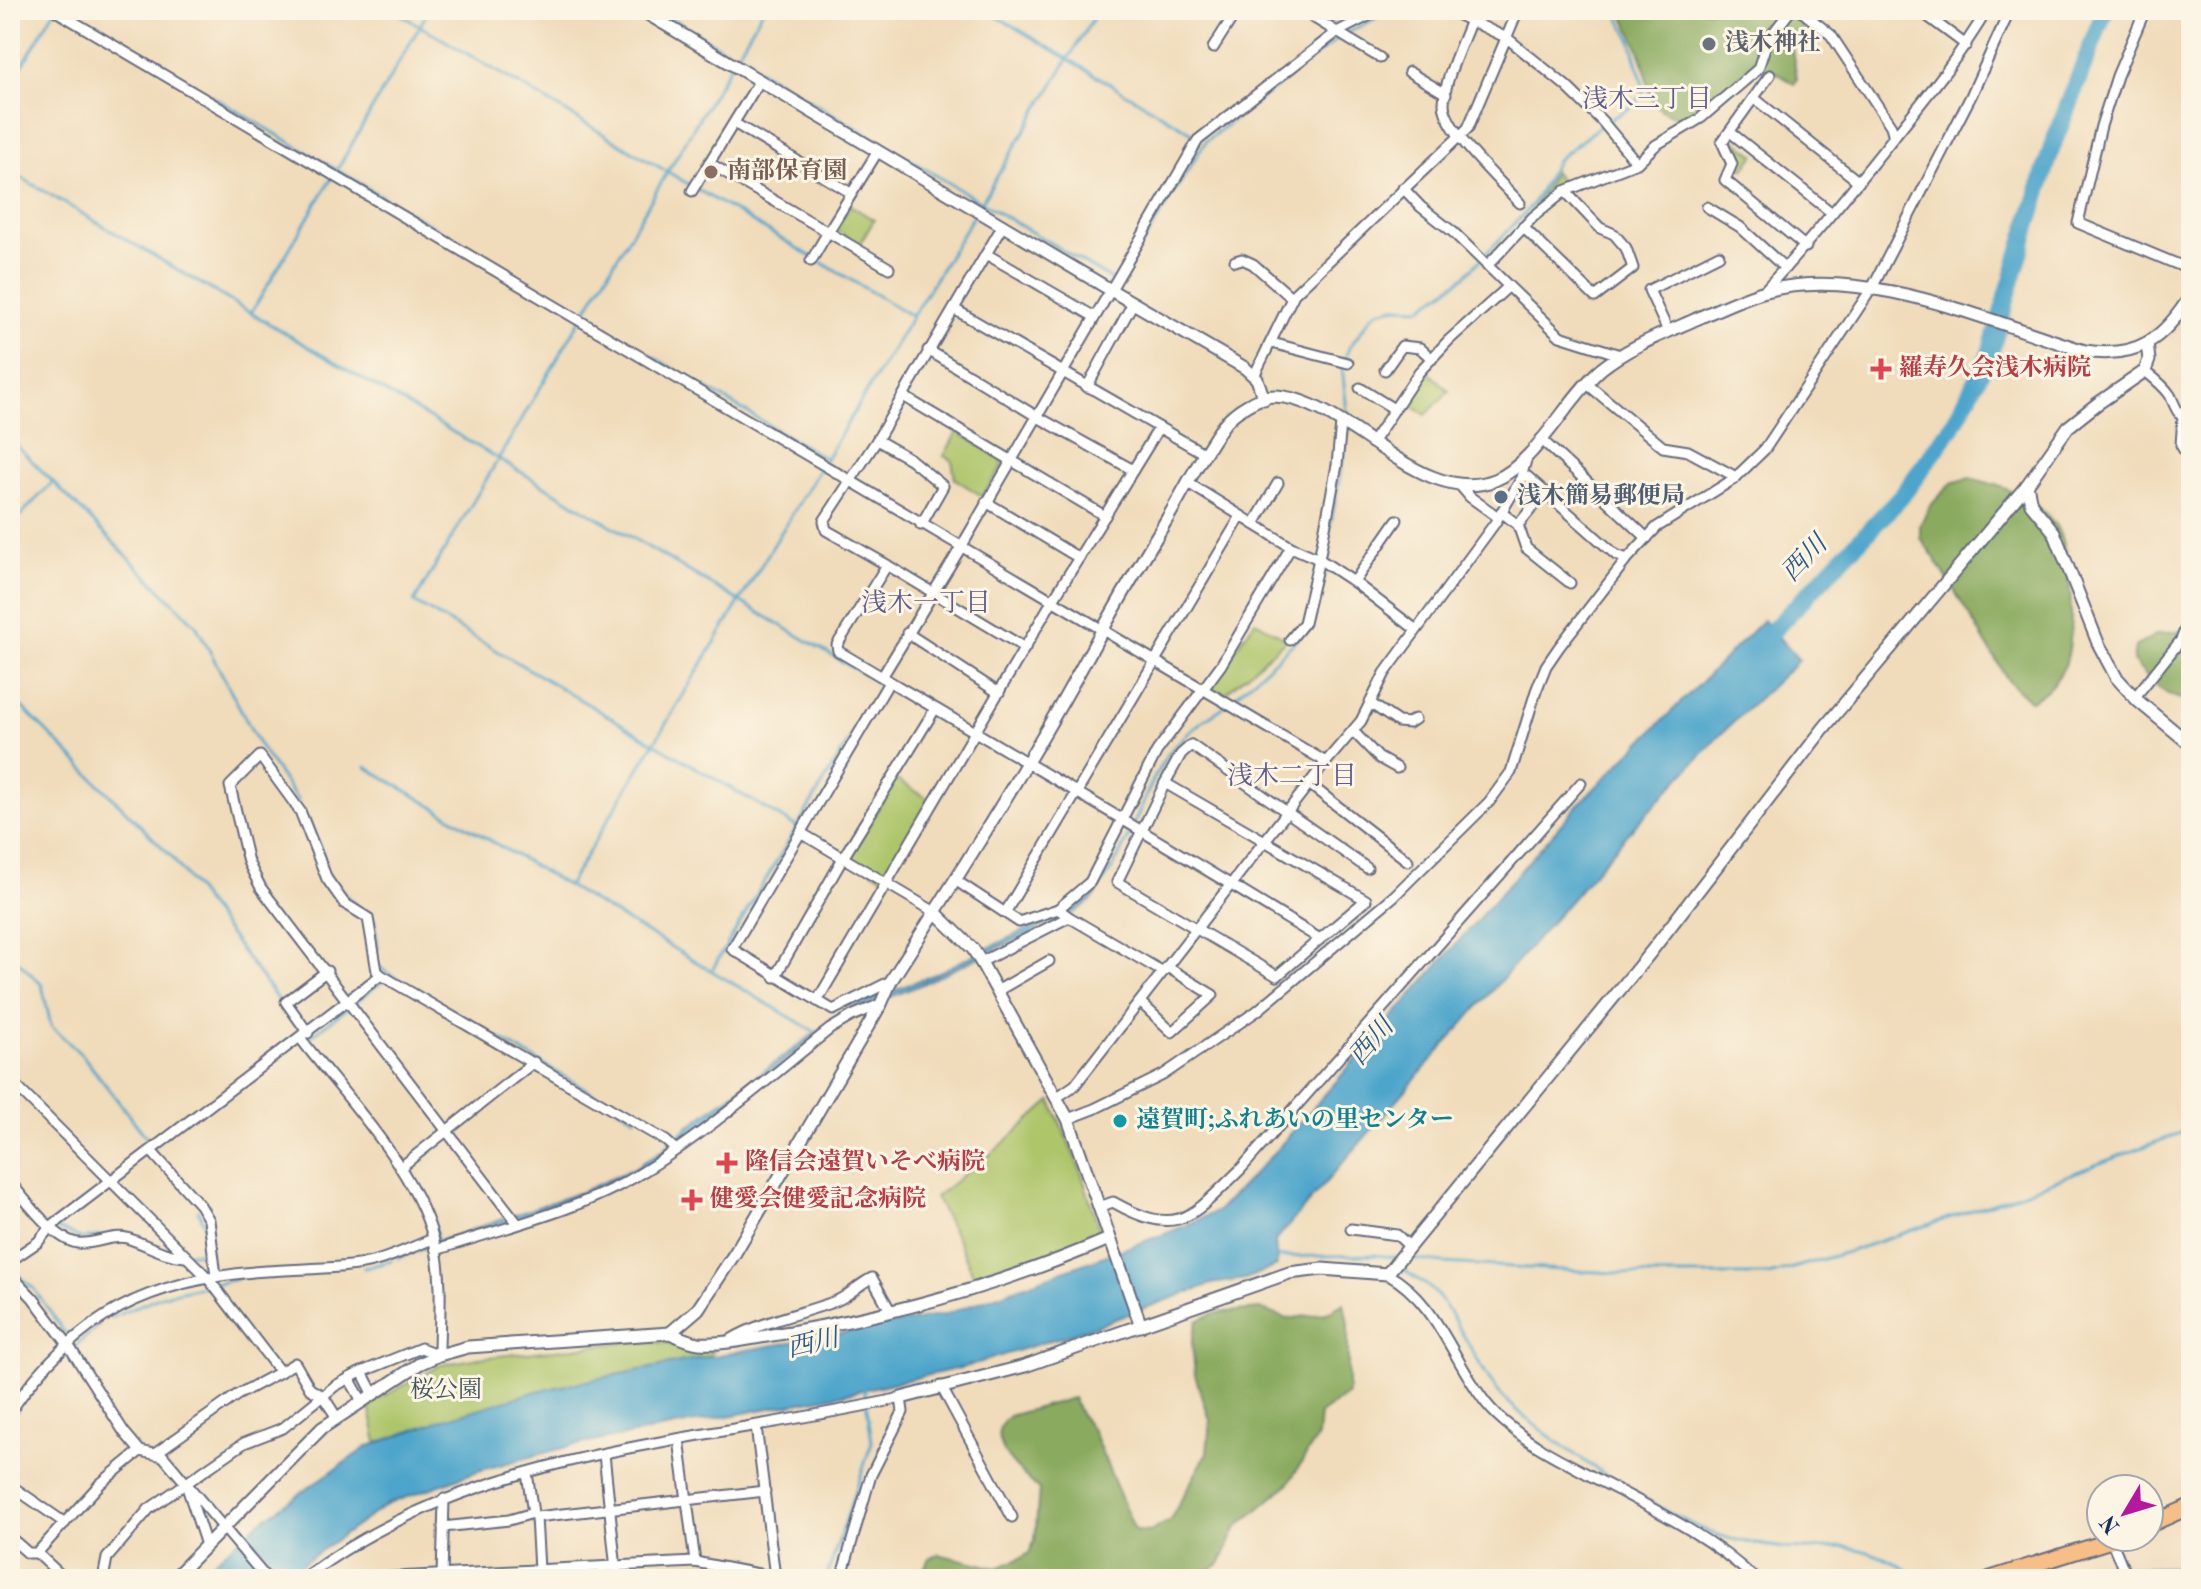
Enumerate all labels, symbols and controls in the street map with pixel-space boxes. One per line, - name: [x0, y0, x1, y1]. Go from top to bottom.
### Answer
- place label: 浅木神社: [1725, 29, 1821, 56]
- marker: 浅木神社: [1700, 35, 1718, 53]
- district label: 浅木三丁目: [1582, 85, 1712, 113]
- place label: 南部保育園: [727, 157, 847, 184]
- marker: 南部保育園: [702, 163, 720, 181]
- place label: 羅寿久会浅木病院: [1899, 354, 2091, 381]
- marker: 羅寿久会浅木病院: [1870, 358, 1892, 380]
- place label: 浅木簡易郵便局: [1517, 482, 1685, 509]
- marker: 浅木簡易郵便局: [1492, 488, 1510, 506]
- water label: 西川: [1776, 528, 1834, 587]
- district label: 浅木一丁目: [861, 589, 991, 617]
- district label: 浅木二丁目: [1227, 762, 1357, 790]
- water label: 西川: [1344, 1010, 1401, 1070]
- place label: 遠賀町;ふれあいの里センター: [1136, 1106, 1454, 1133]
- marker: 遠賀町;ふれあいの里センター: [1111, 1112, 1129, 1130]
- place label: 隆信会遠賀いそべ病院: [745, 1148, 985, 1175]
- marker: 隆信会遠賀いそべ病院: [716, 1152, 738, 1174]
- place label: 健愛会健愛記念病院: [710, 1185, 926, 1212]
- marker: 健愛会健愛記念病院: [681, 1189, 703, 1211]
- water label: 西川: [784, 1323, 844, 1363]
- park label: 桜公園: [410, 1376, 482, 1403]
- north arrow: [2085, 1473, 2165, 1553]
- text: N: [2097, 1511, 2125, 1537]

